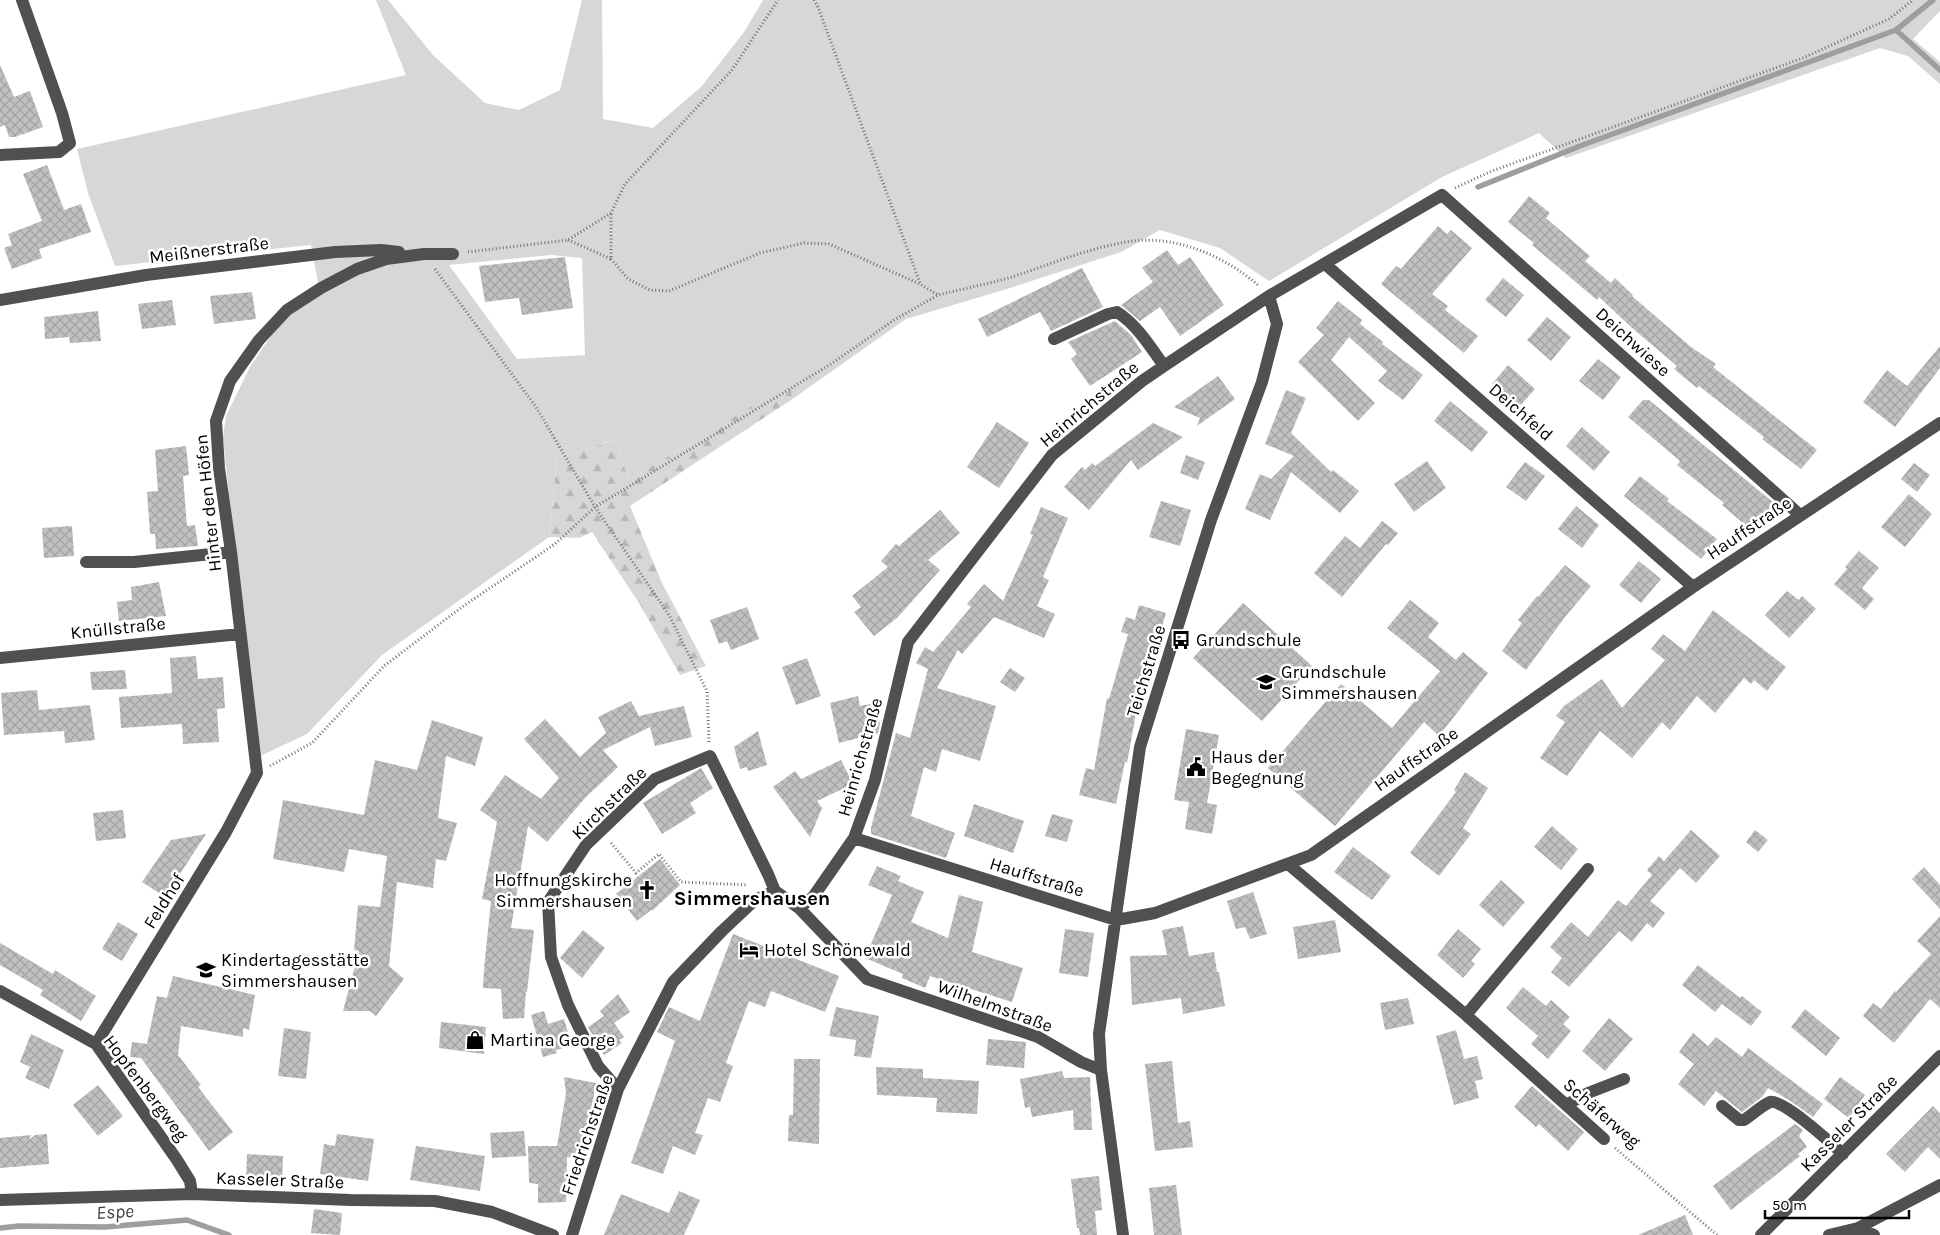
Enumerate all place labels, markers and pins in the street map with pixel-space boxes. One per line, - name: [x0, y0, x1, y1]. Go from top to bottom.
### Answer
- bus stop icon: Grundschule: [1170, 629, 1192, 651]
- place label: Grundschule: [1196, 629, 1301, 651]
- place label: Grundschule Simmershausen: [1281, 661, 1417, 704]
- school or university icon: Grundschule Simmershausen: [1255, 671, 1277, 693]
- place label: Haus der Begegnung: [1211, 746, 1304, 789]
- public building icon: Haus der Begegnung: [1185, 756, 1207, 778]
- place label: Hoffnungskirche Simmershausen: [494, 869, 632, 912]
- church icon: Hoffnungskirche Simmershausen: [636, 879, 658, 901]
- hotel icon: Hotel Schönewald: [738, 939, 760, 961]
- place label: Hotel Schönewald: [764, 939, 911, 961]
- place label: Kindertagesstätte Simmershausen: [221, 949, 369, 992]
- school or university icon: Kindertagesstätte Simmershausen: [195, 959, 217, 981]
- shop icon: Martina George: [464, 1029, 486, 1051]
- place label: Martina George: [490, 1029, 615, 1051]

